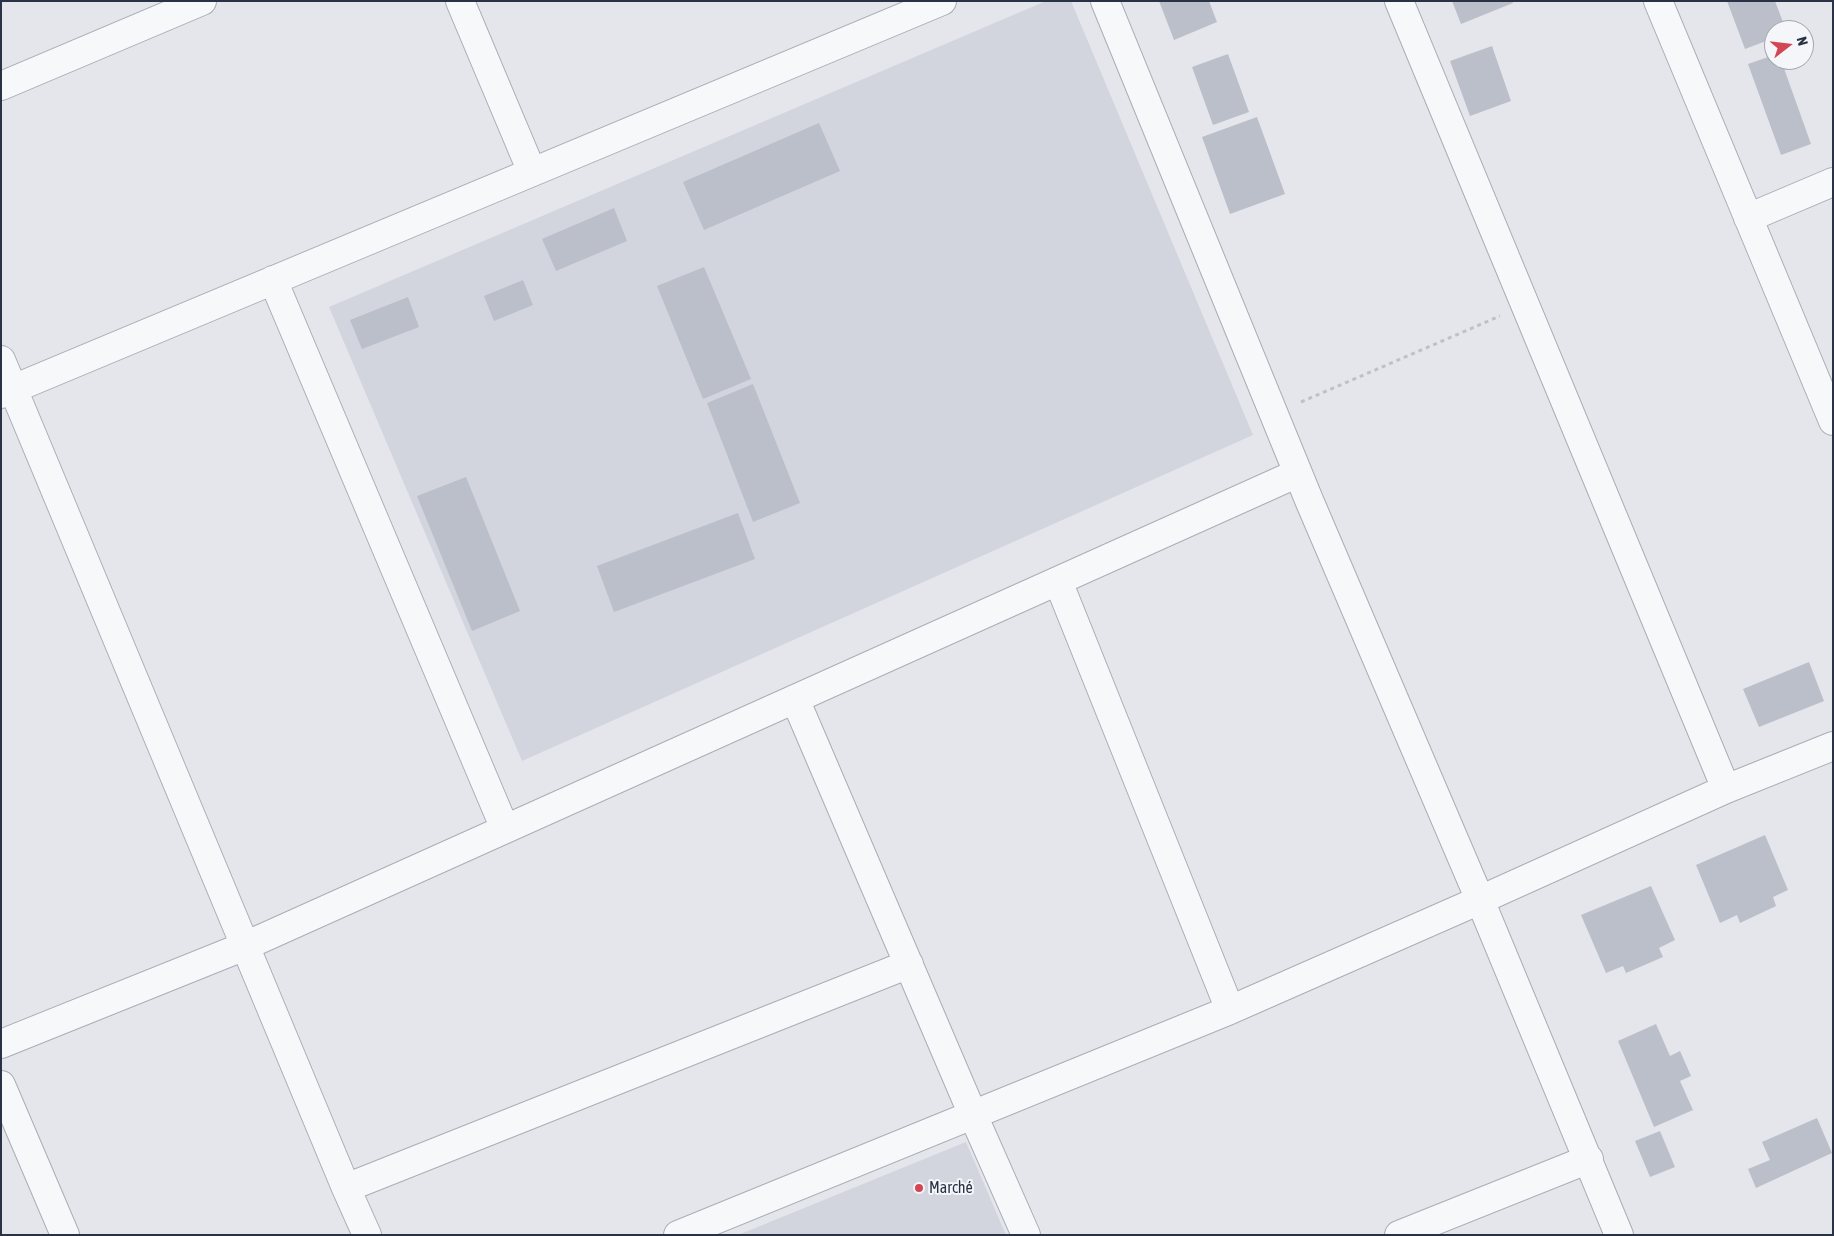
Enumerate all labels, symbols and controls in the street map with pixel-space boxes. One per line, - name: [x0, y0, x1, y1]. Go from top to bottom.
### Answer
- north arrow: [1764, 20, 1814, 70]
- text: N: [1794, 35, 1811, 47]
- place label: Marché: [929, 1178, 973, 1198]
- marker: Marché: [913, 1182, 925, 1194]

